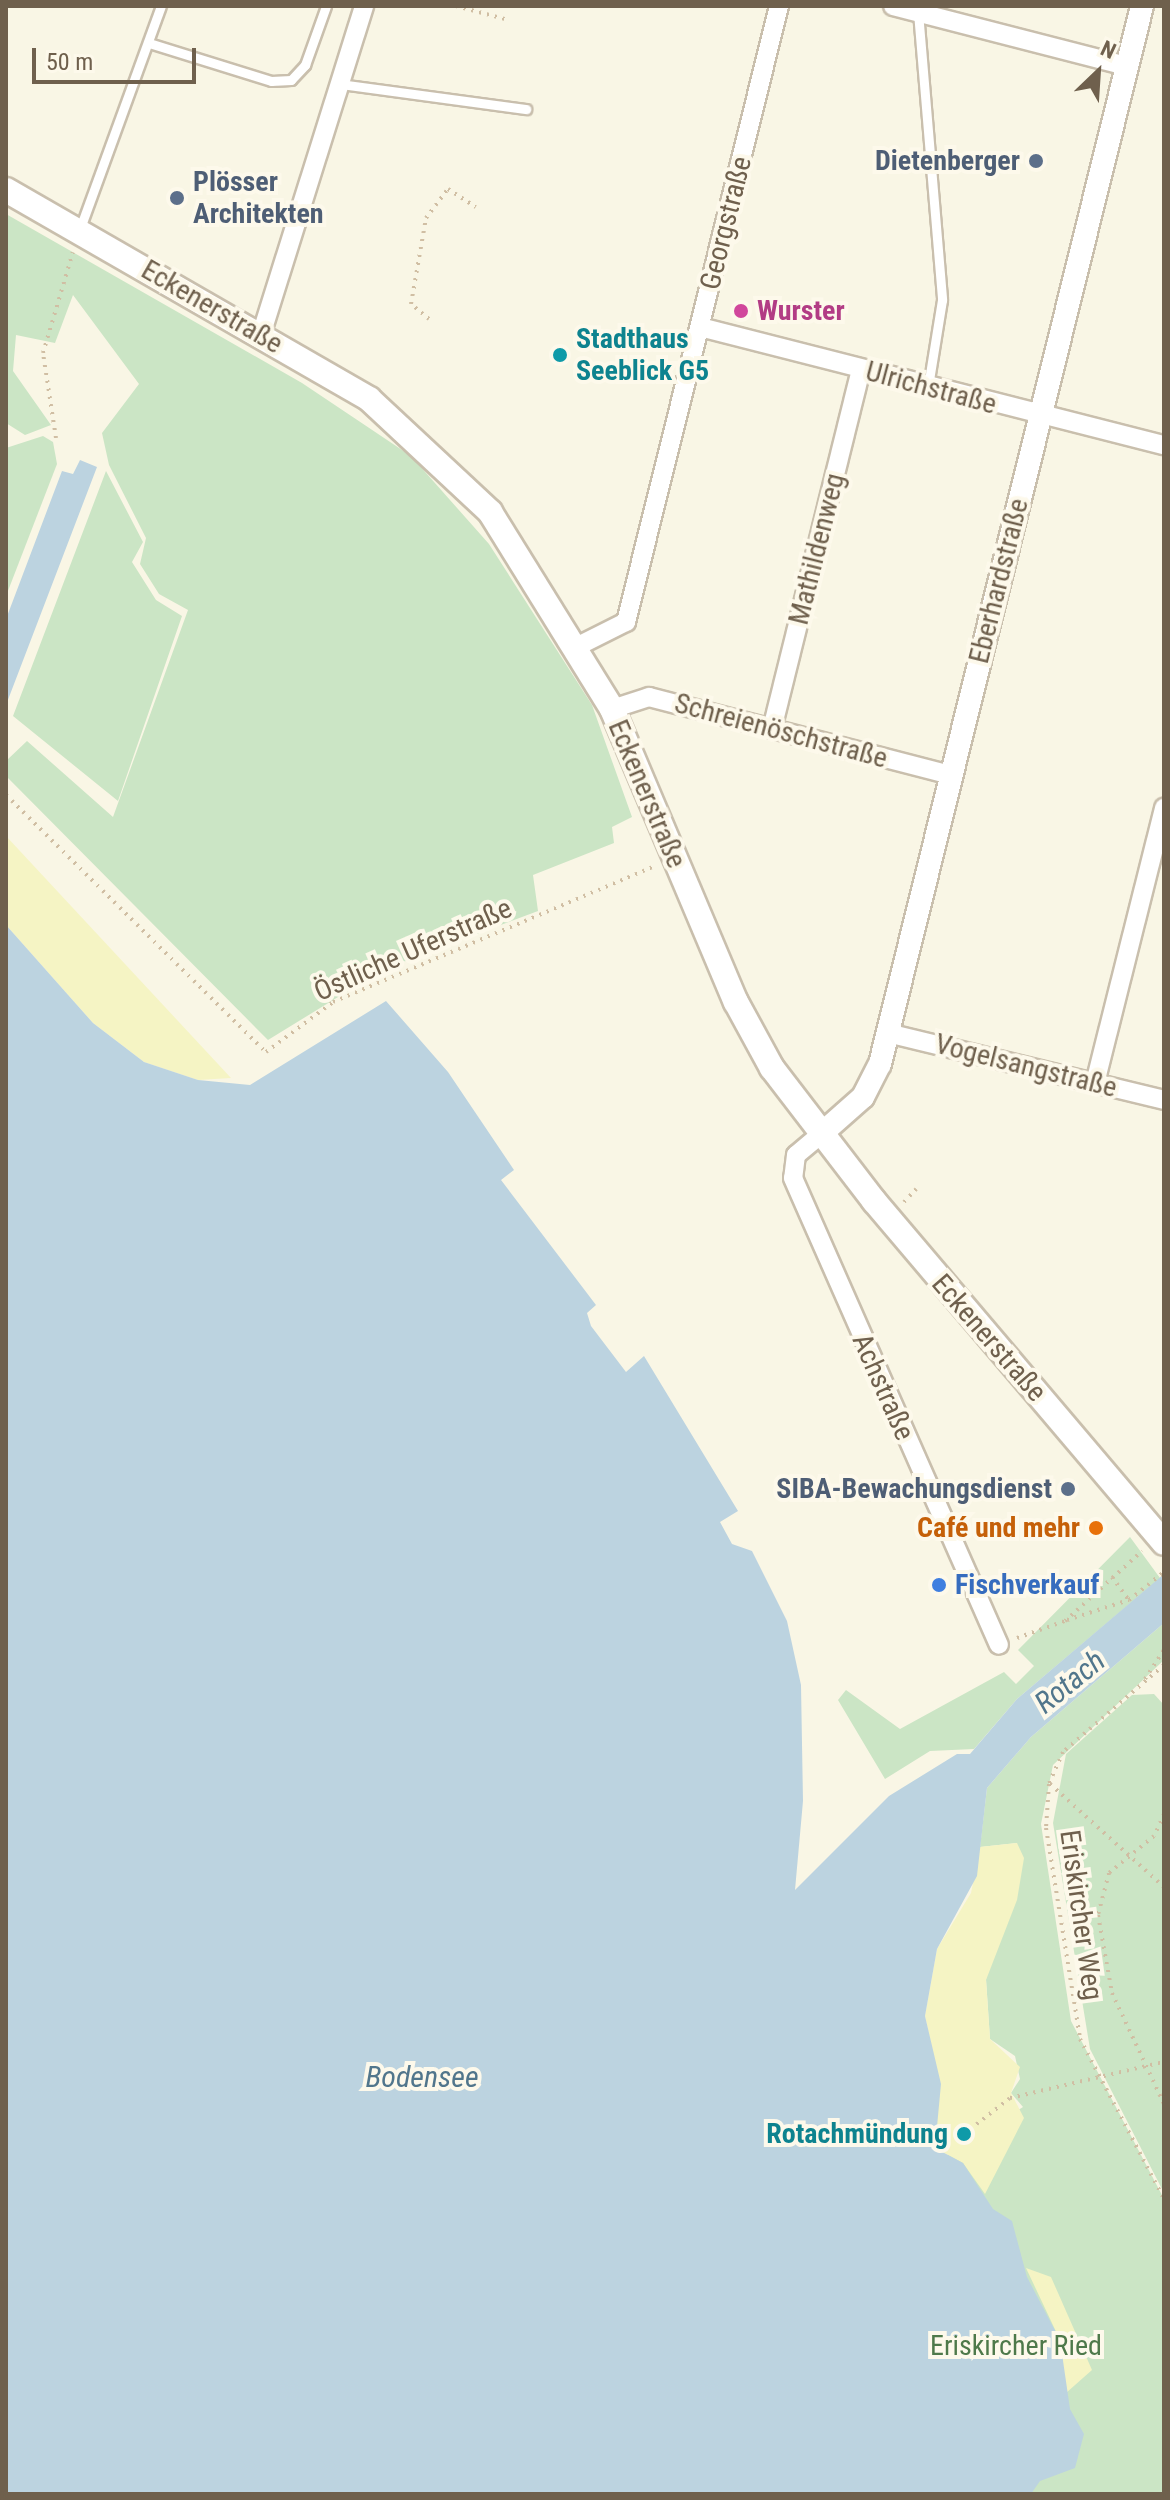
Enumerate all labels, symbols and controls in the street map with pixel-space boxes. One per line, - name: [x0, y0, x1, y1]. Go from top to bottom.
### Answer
- scale bar: [36, 32, 200, 82]
- north arrow: [1058, 32, 1138, 112]
- text: N: [1097, 36, 1120, 64]
- text: 50 m: [46, 48, 93, 76]
- place label: Dietenberger: [875, 144, 1020, 178]
- marker: Dietenberger: [1027, 152, 1045, 170]
- street label: Georgstraße: [693, 153, 759, 293]
- place label: Plösser Architekten: [193, 165, 324, 231]
- marker: Plösser Architekten: [168, 189, 186, 207]
- street label: Eckenerstraße: [135, 253, 289, 361]
- place label: Wurster: [757, 294, 845, 328]
- marker: Wurster: [732, 302, 750, 320]
- place label: Stadthaus Seeblick G5: [576, 322, 709, 388]
- marker: Stadthaus Seeblick G5: [551, 346, 569, 364]
- street label: Ulrichstraße: [862, 354, 1000, 422]
- street label: Mathildenweg: [782, 470, 852, 628]
- street label: Eberhardstraße: [962, 495, 1036, 667]
- street label: Schreienöschstraße: [671, 686, 891, 776]
- street label: Eckenerstraße: [601, 715, 693, 873]
- street label: Östliche Uferstraße: [309, 891, 517, 1009]
- street label: Vogelsangstraße: [932, 1027, 1120, 1105]
- street label: Eckenerstraße: [925, 1268, 1053, 1408]
- street label: Achstraße: [845, 1329, 921, 1445]
- place label: SIBA-Bewachungsdienst: [776, 1472, 1052, 1506]
- marker: SIBA-Bewachungsdienst: [1059, 1480, 1077, 1498]
- place label: Café und mehr: [917, 1511, 1080, 1545]
- marker: Café und mehr: [1087, 1519, 1105, 1537]
- place label: Fischverkauf: [955, 1568, 1099, 1602]
- marker: Fischverkauf: [930, 1576, 948, 1594]
- water label: Rotach: [1028, 1643, 1112, 1721]
- street label: Eriskircher Weg: [1052, 1828, 1110, 2002]
- water label: Bodensee: [365, 2059, 479, 2095]
- place label: Rotachmündung: [766, 2117, 948, 2151]
- marker: Rotachmündung: [955, 2125, 973, 2143]
- park label: Eriskircher Ried: [930, 2329, 1102, 2363]

